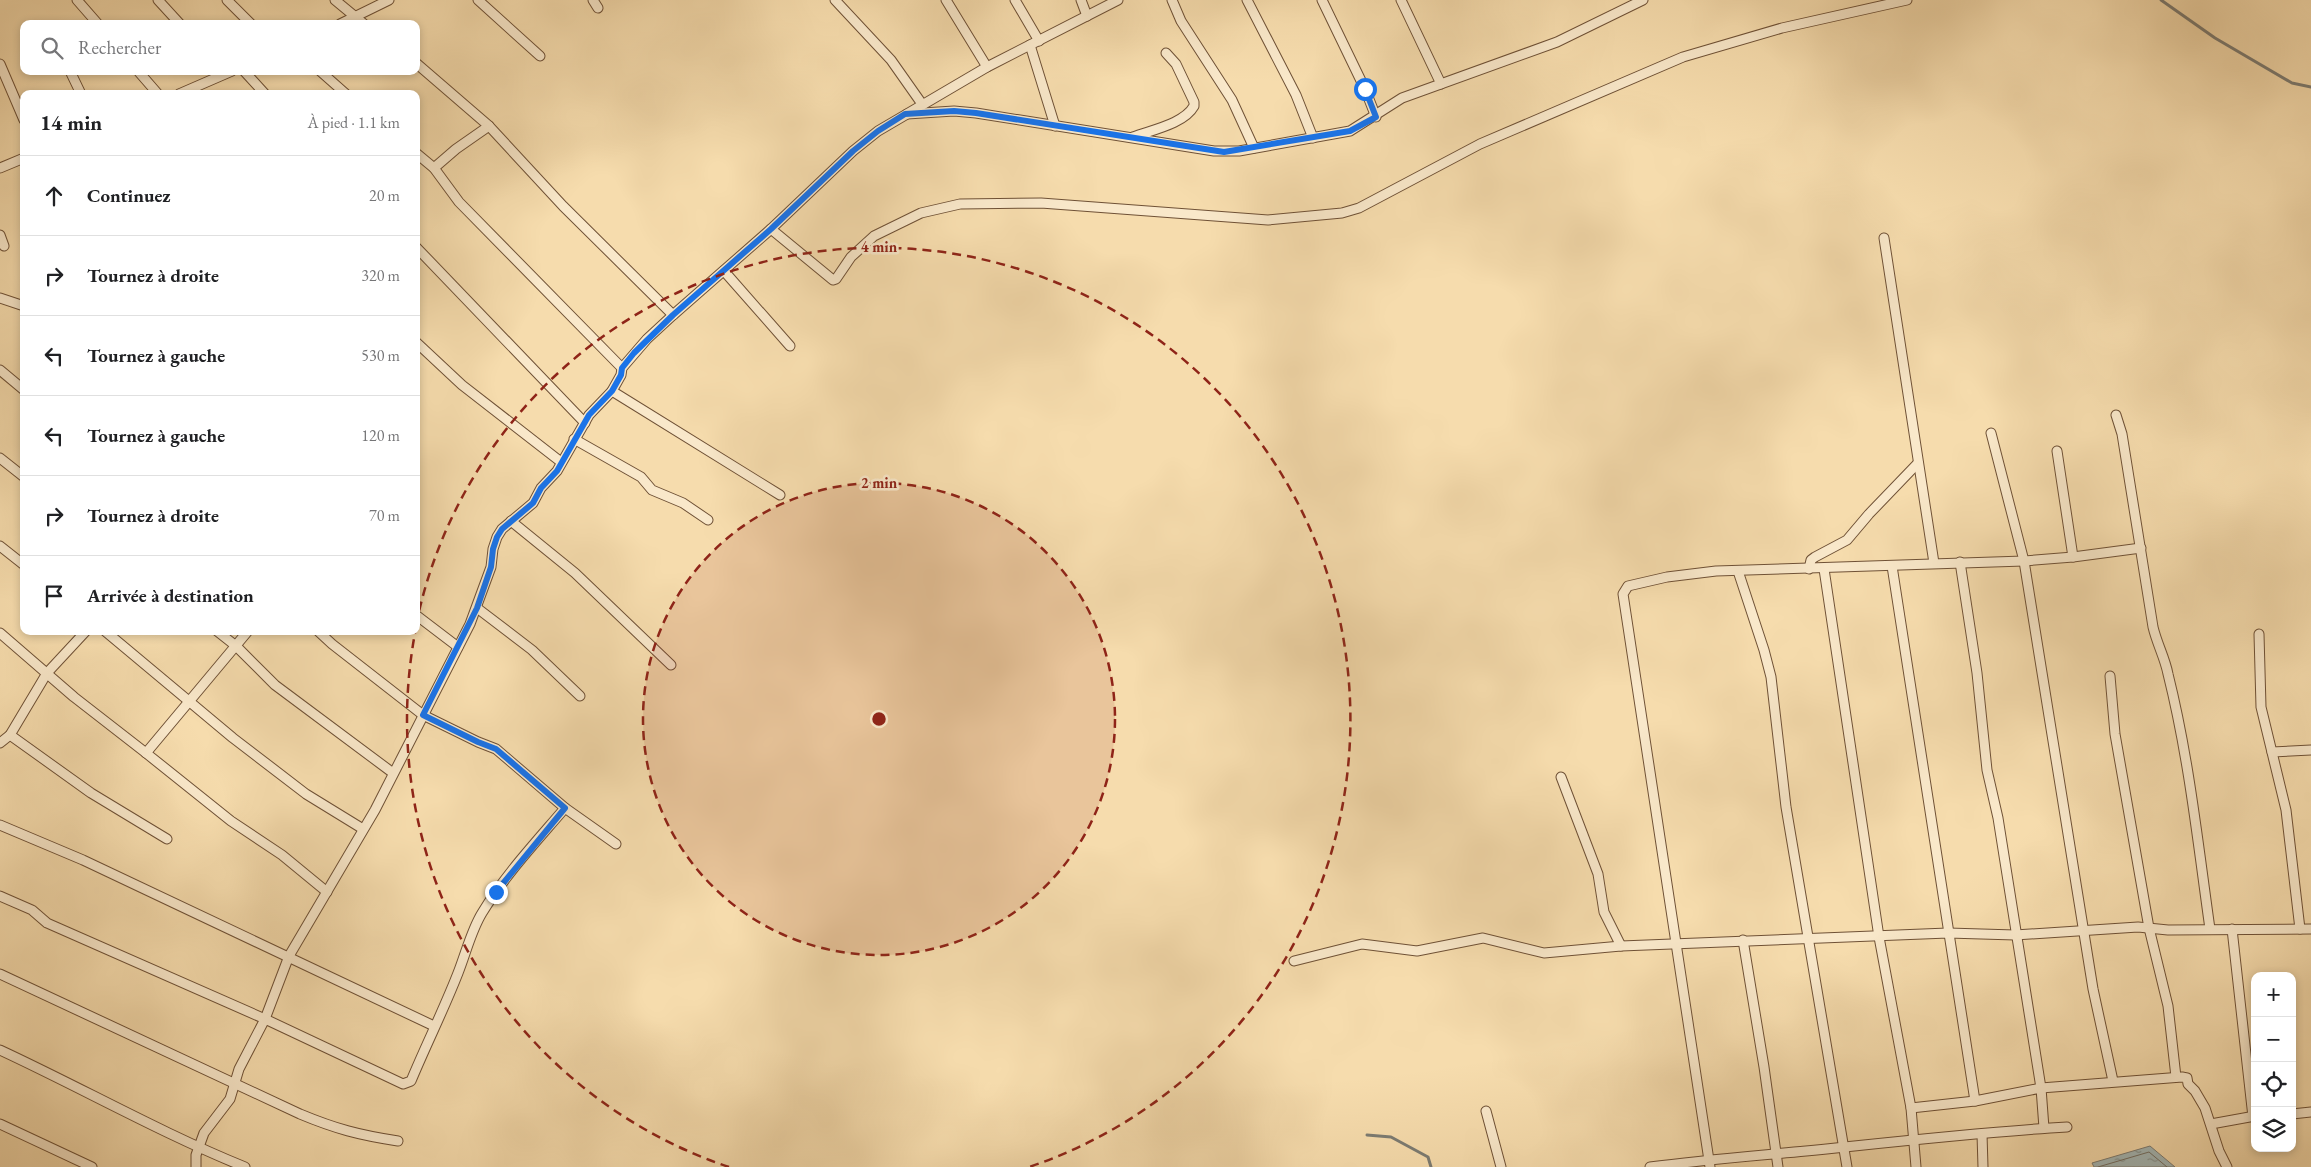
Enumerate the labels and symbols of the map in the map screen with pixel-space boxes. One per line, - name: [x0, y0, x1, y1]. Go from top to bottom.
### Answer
- route start: [1354, 78, 1377, 101]
- text: 4 min: [861, 237, 898, 256]
- text: 2 min: [861, 473, 898, 492]
- centre of rings: [870, 710, 888, 728]
- route end: [485, 881, 508, 904]

